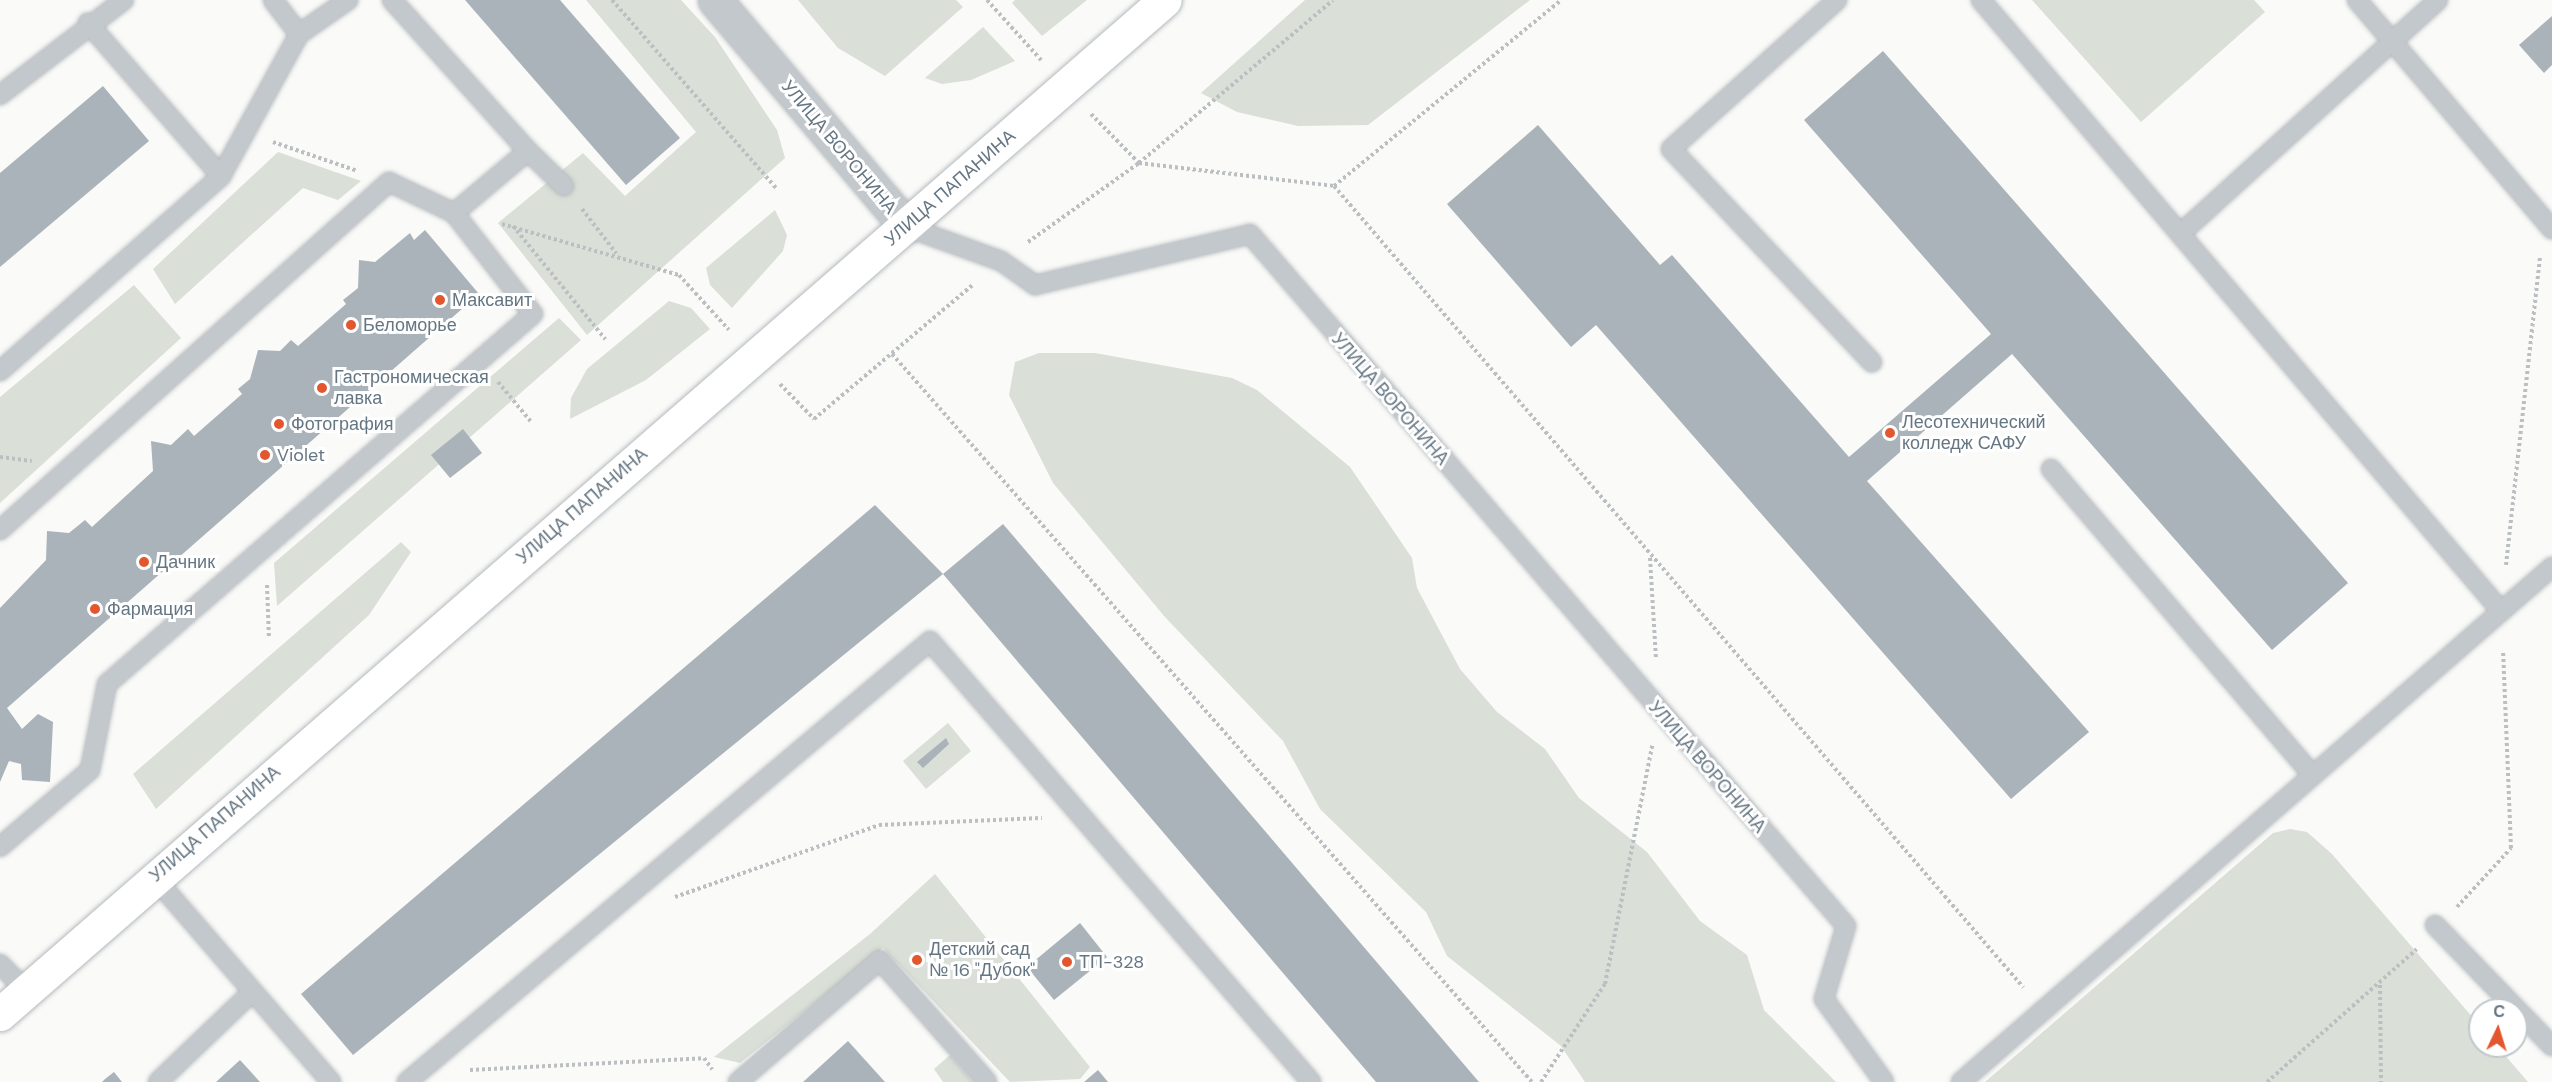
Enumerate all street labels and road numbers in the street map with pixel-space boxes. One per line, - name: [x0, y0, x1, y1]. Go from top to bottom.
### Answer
- street label: УЛИЦА ВОРОНИНА: [777, 76, 901, 218]
- street label: УЛИЦА ПАПАНИНА: [880, 125, 1020, 251]
- street label: УЛИЦА ВОРОНИНА: [1327, 329, 1453, 469]
- street label: УЛИЦА ПАПАНИНА: [512, 443, 652, 569]
- street label: УЛИЦА ВОРОНИНА: [1644, 697, 1770, 837]
- street label: УЛИЦА ПАПАНИНА: [145, 761, 285, 887]

